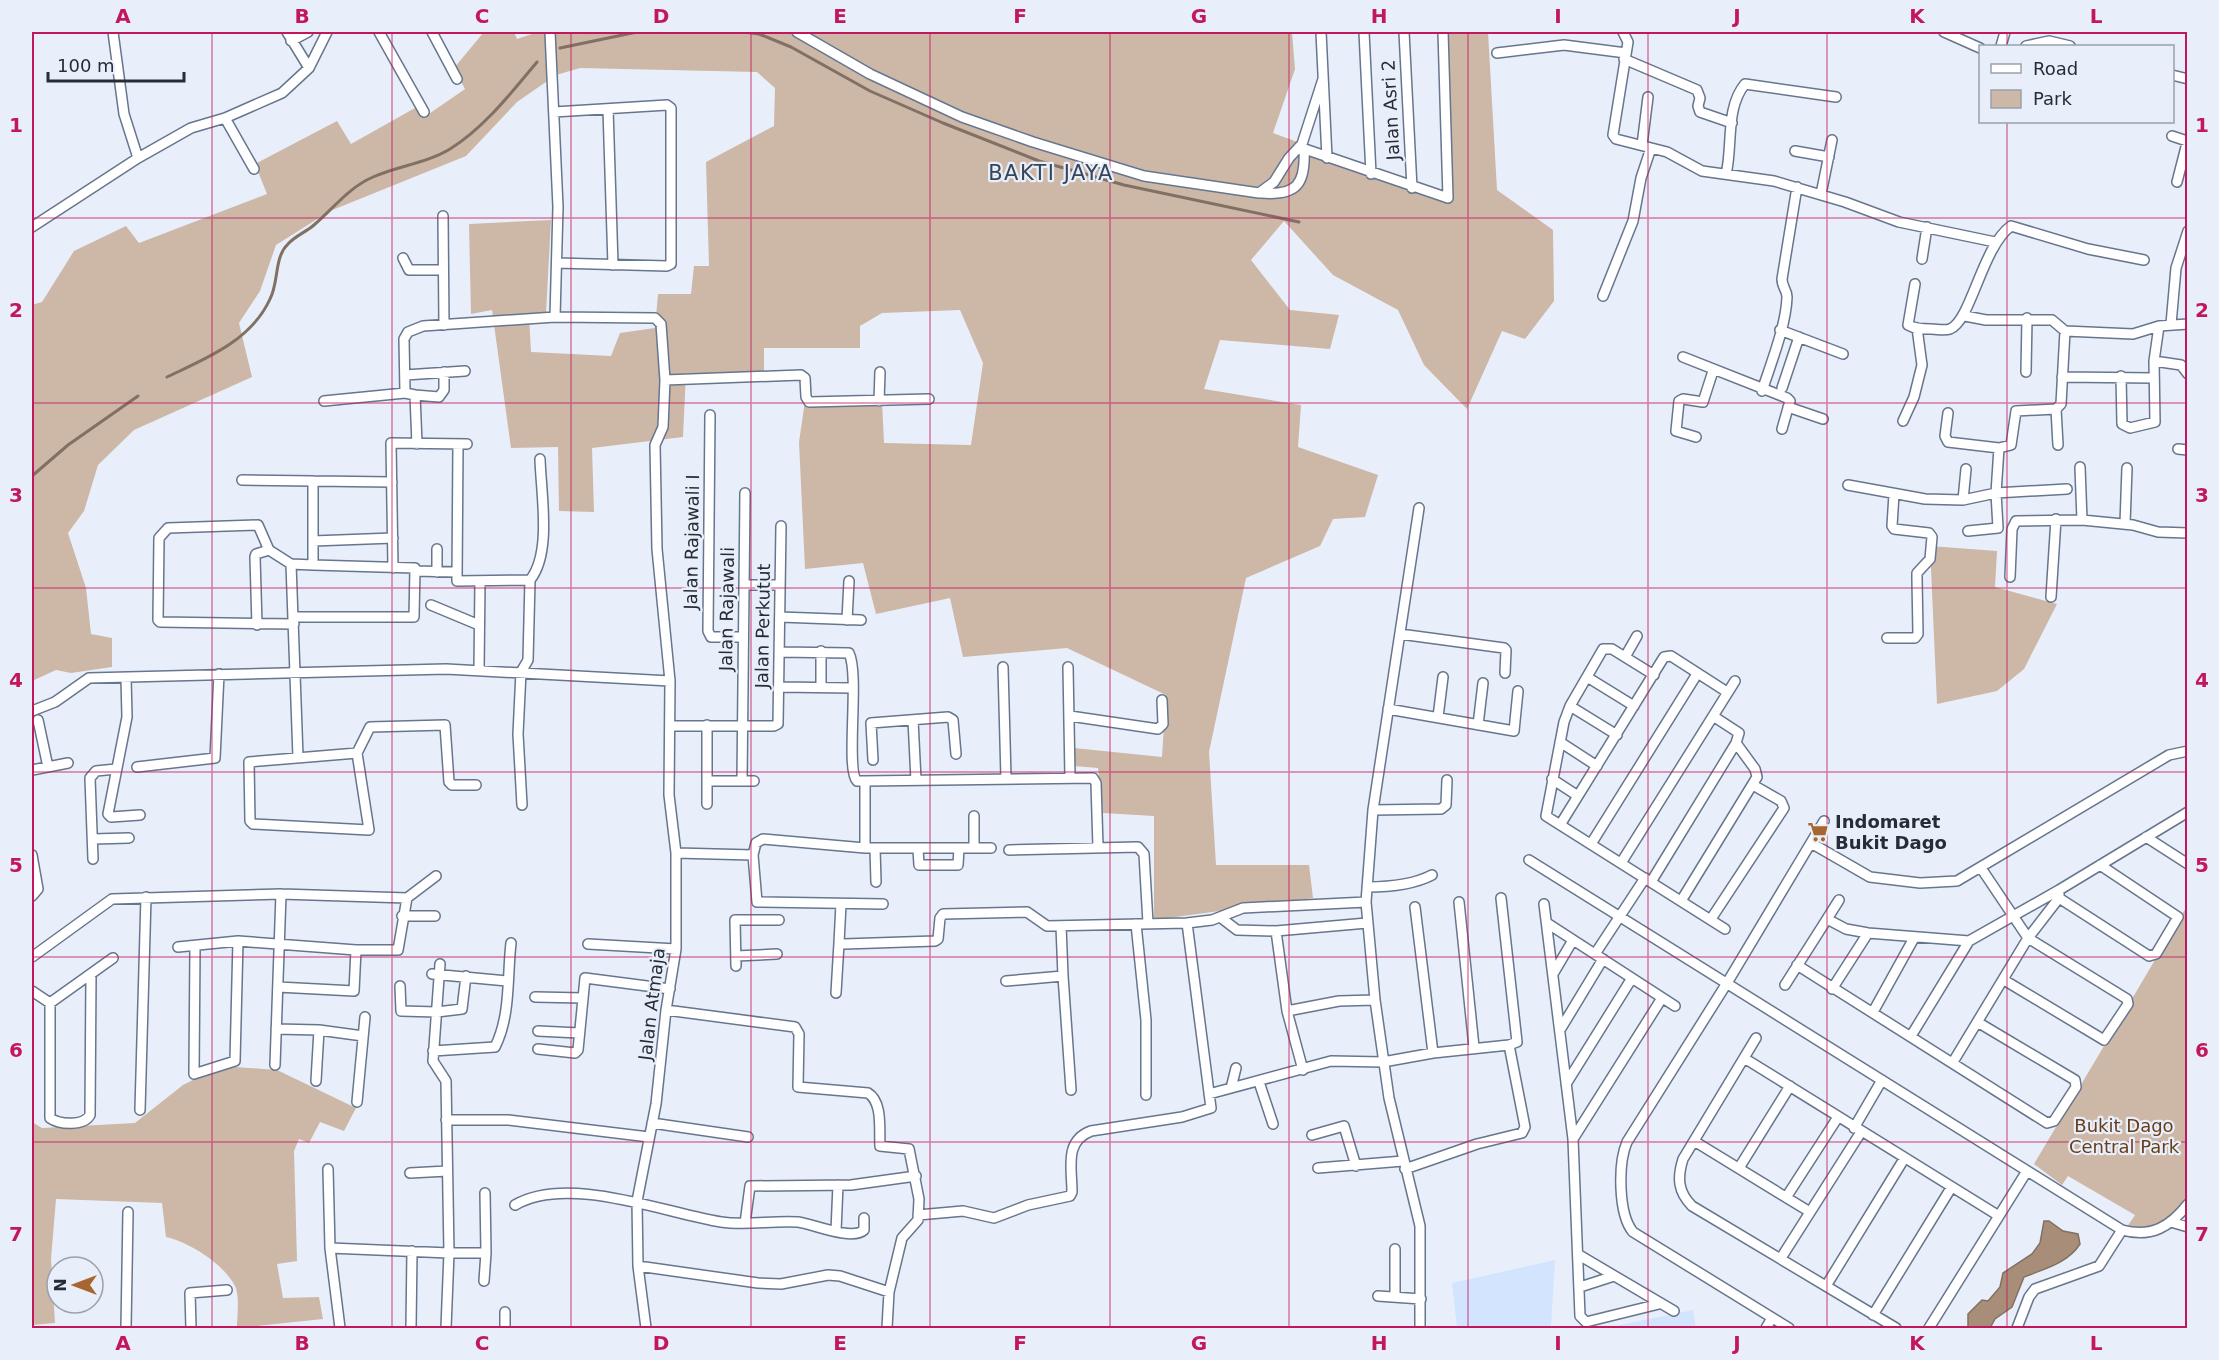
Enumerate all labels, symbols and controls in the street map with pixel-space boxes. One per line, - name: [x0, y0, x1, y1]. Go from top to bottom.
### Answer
- text: A: [115, 4, 131, 28]
- text: B: [294, 4, 310, 28]
- text: C: [475, 4, 489, 28]
- text: D: [653, 4, 669, 28]
- text: E: [833, 4, 847, 28]
- text: F: [1013, 4, 1027, 28]
- text: G: [1191, 4, 1207, 28]
- text: H: [1371, 4, 1387, 28]
- text: I: [1554, 4, 1562, 28]
- text: J: [1731, 4, 1741, 28]
- text: K: [1909, 4, 1926, 28]
- text: L: [2090, 4, 2103, 28]
- scale bar: [48, 45, 184, 83]
- legend: [1979, 45, 2174, 123]
- text: 100 m: [57, 55, 115, 76]
- text: Road: [2033, 58, 2078, 79]
- street label: Jalan Asri 2: [1377, 59, 1404, 162]
- text: Park: [2033, 88, 2072, 109]
- text: 1: [9, 113, 23, 137]
- text: 1: [2195, 113, 2209, 137]
- district label: BAKTI JAYA: [988, 161, 1114, 185]
- text: 2: [9, 298, 23, 322]
- text: 2: [2195, 298, 2209, 322]
- street label: Jalan Rajawali I: [680, 474, 703, 611]
- text: 3: [9, 483, 23, 507]
- text: 3: [2195, 483, 2209, 507]
- street label: Jalan Rajawali: [715, 547, 738, 672]
- street label: Jalan Perkutut: [751, 563, 774, 690]
- text: 4: [9, 668, 23, 692]
- text: 4: [2195, 668, 2209, 692]
- place label: Indomaret Bukit Dago: [1835, 811, 1947, 853]
- supermarket icon: Indomaret Bukit Dago: [1806, 820, 1830, 844]
- text: 5: [9, 853, 23, 877]
- text: 5: [2195, 853, 2209, 877]
- street label: Jalan Atmaja: [634, 947, 669, 1062]
- text: 6: [9, 1038, 23, 1062]
- text: 6: [2195, 1038, 2209, 1062]
- park label: Bukit Dago Central Park: [2069, 1115, 2180, 1157]
- text: 7: [9, 1222, 23, 1246]
- text: 7: [2195, 1222, 2209, 1246]
- north arrow: [45, 1255, 105, 1315]
- text: N: [51, 1278, 70, 1292]
- text: A: [115, 1331, 131, 1355]
- text: B: [294, 1331, 310, 1355]
- text: C: [475, 1331, 489, 1355]
- text: D: [653, 1331, 669, 1355]
- text: E: [833, 1331, 847, 1355]
- text: F: [1013, 1331, 1027, 1355]
- text: G: [1191, 1331, 1207, 1355]
- text: H: [1371, 1331, 1387, 1355]
- text: I: [1554, 1331, 1562, 1355]
- text: J: [1731, 1331, 1741, 1355]
- text: K: [1909, 1331, 1926, 1355]
- text: L: [2090, 1331, 2103, 1355]

